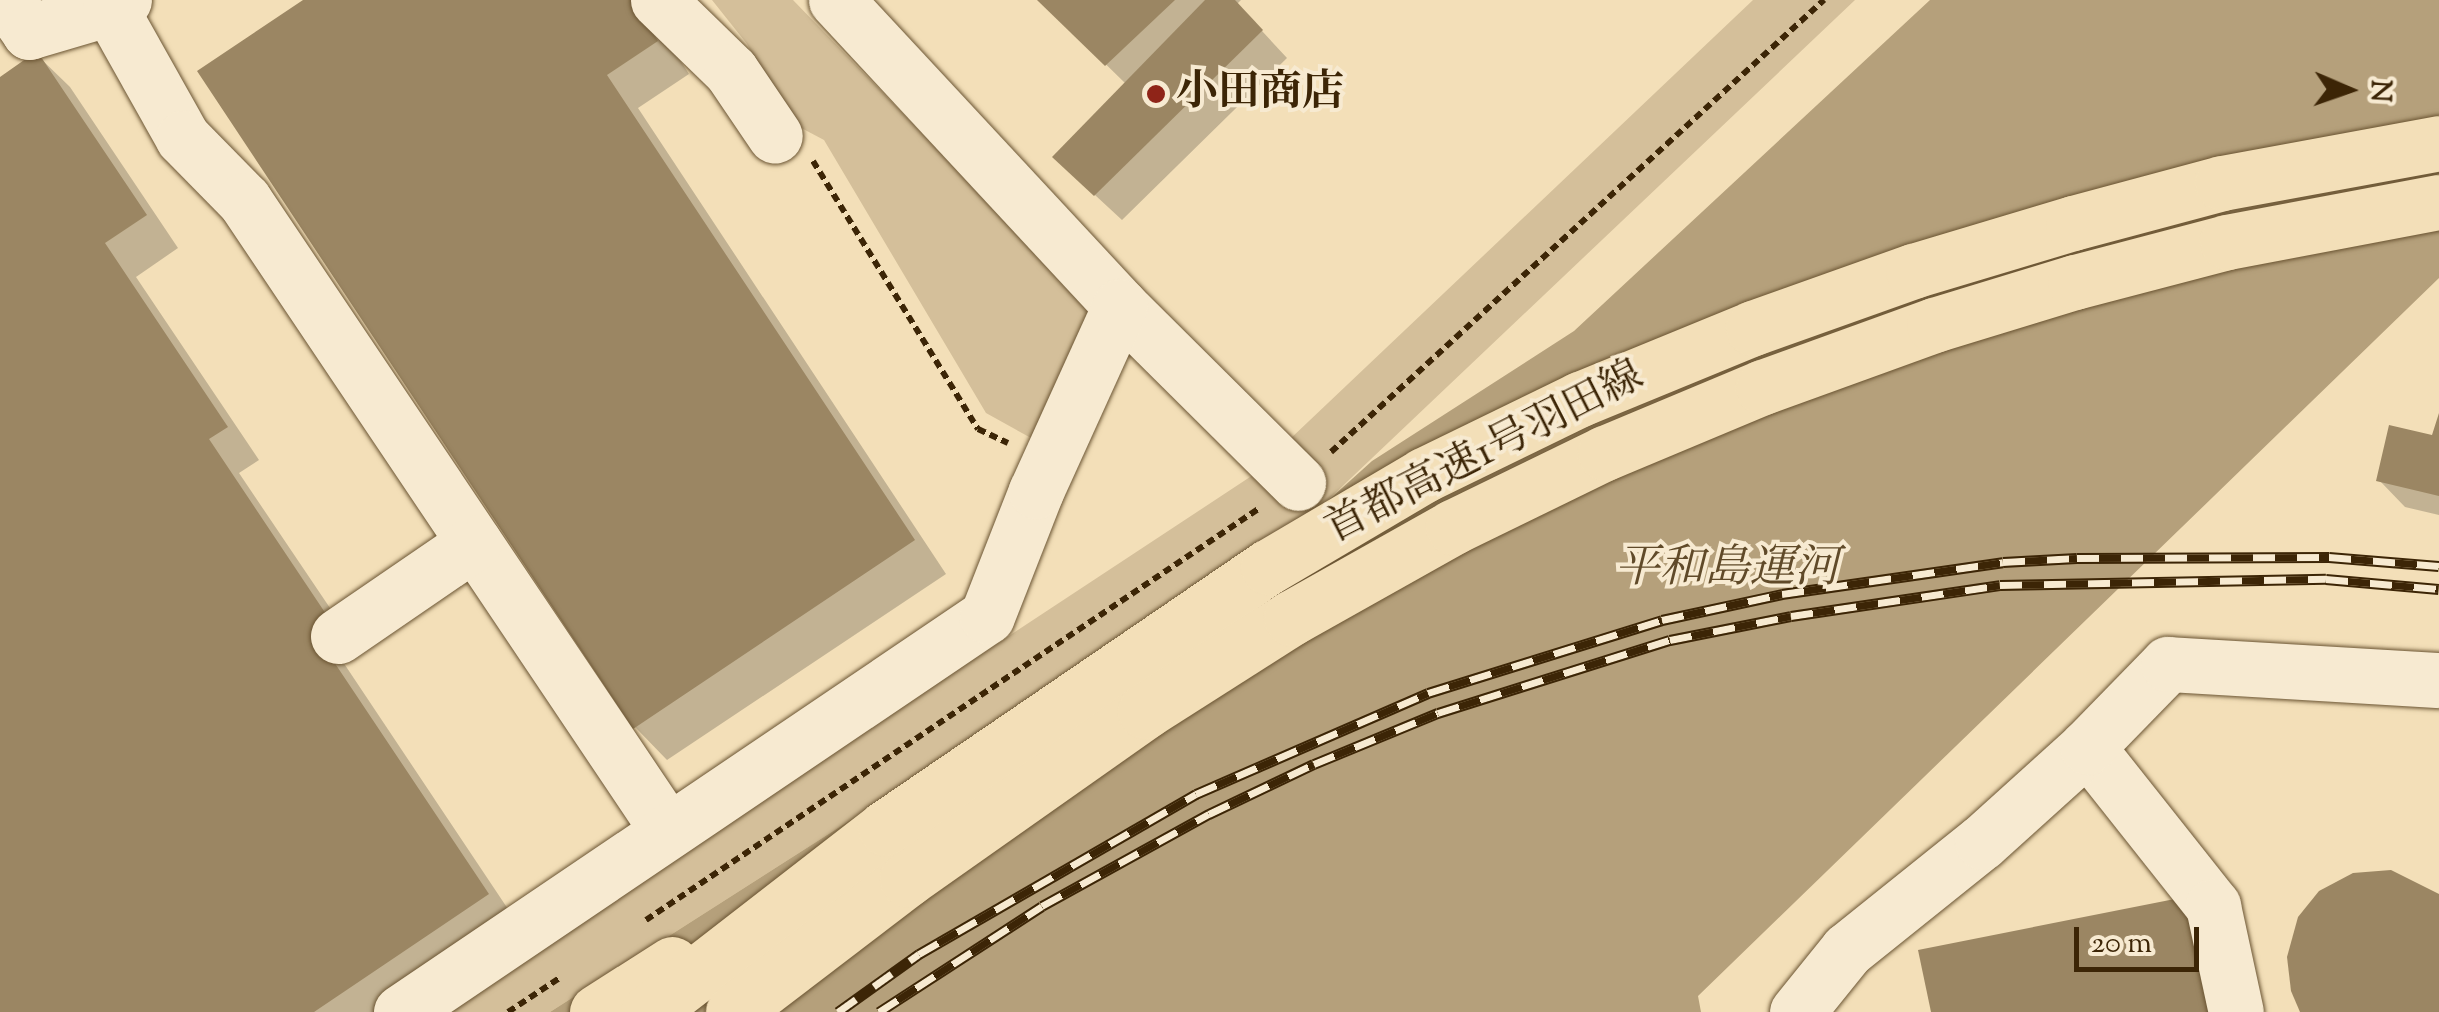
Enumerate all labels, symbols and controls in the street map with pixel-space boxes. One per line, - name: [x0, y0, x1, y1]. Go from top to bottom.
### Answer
- north arrow: [2299, 40, 2399, 140]
- place label: 小田商店: [1176, 69, 1344, 119]
- text: N: [2359, 79, 2399, 103]
- marker: 小田商店: [1145, 83, 1167, 105]
- street label: 首都高速1号羽田線: [1318, 352, 1652, 556]
- water label: 平和島運河: [1615, 544, 1839, 598]
- scale bar: [2079, 907, 2204, 969]
- text: 20 m: [2091, 923, 2152, 966]

